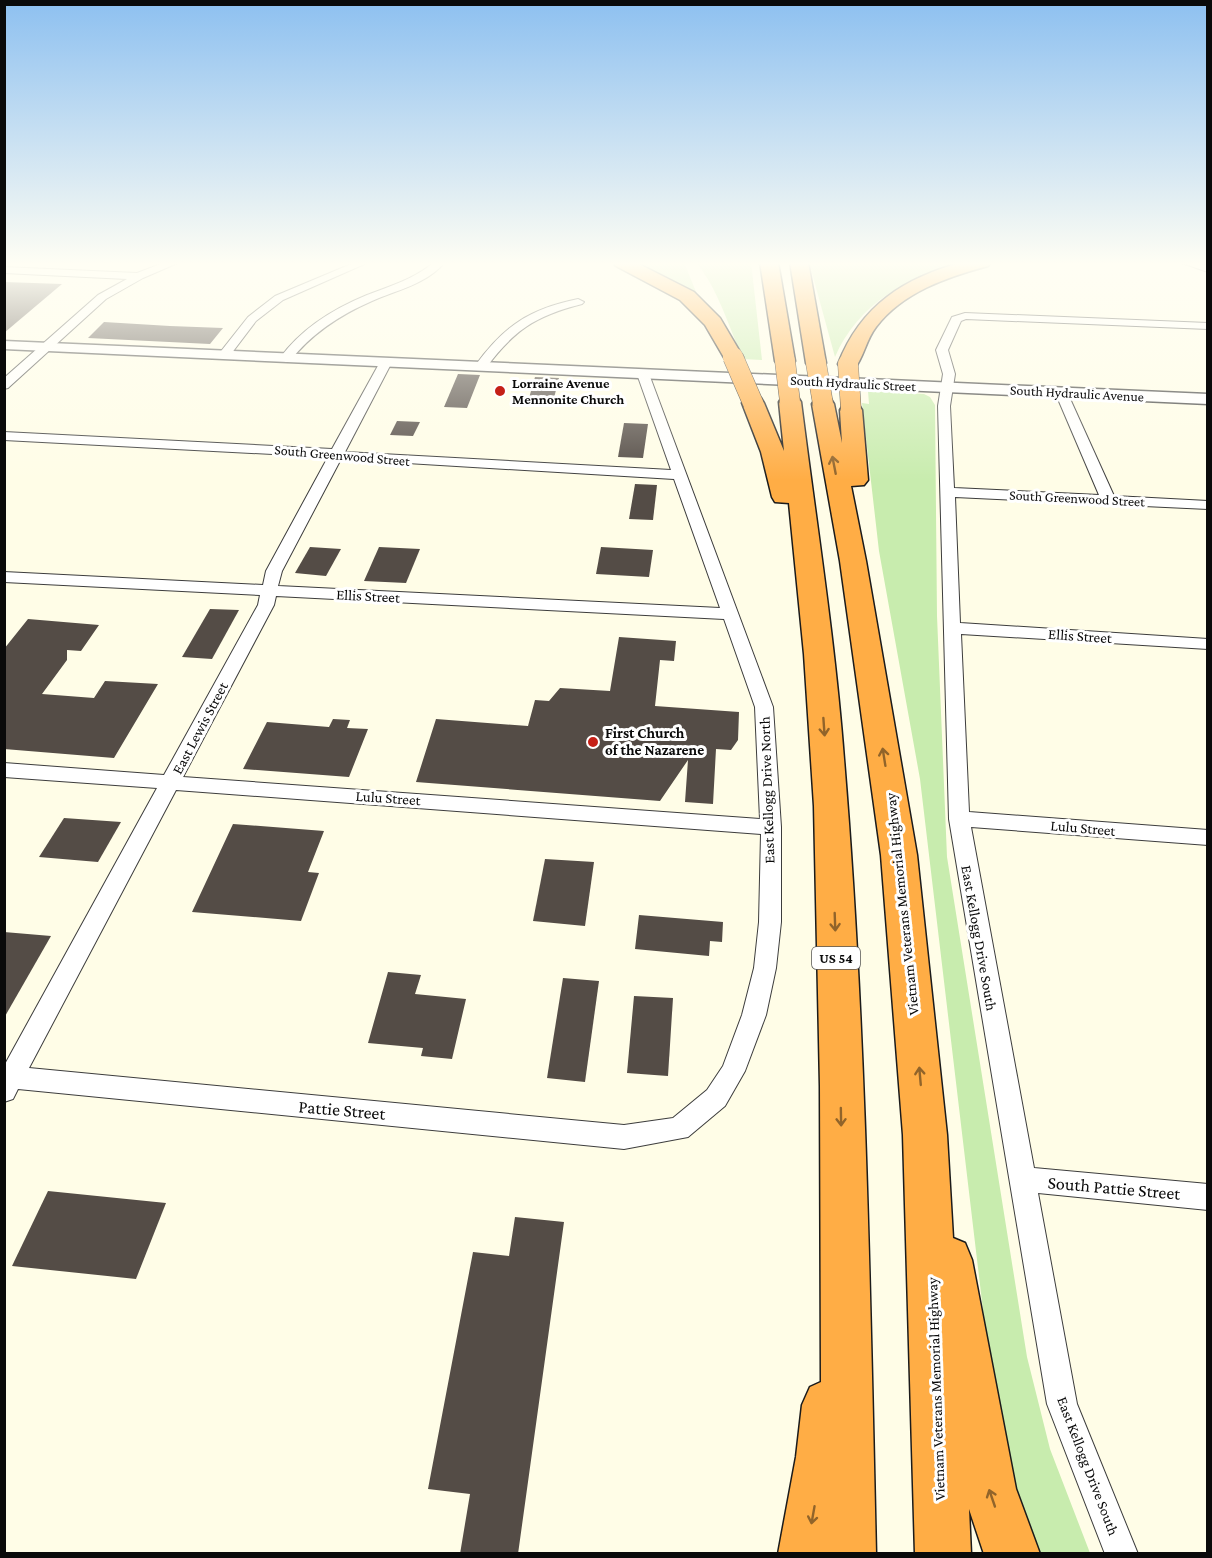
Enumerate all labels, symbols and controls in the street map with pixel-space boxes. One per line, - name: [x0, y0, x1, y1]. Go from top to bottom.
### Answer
- street label: South Hydraulic Street: [790, 372, 917, 394]
- place label: Lorraine Avenue Mennonite Church: [512, 375, 624, 407]
- street label: South Hydraulic Avenue: [1010, 381, 1144, 405]
- marker: Lorraine Avenue Mennonite Church: [493, 384, 507, 398]
- street label: South Greenwood Street: [274, 441, 411, 469]
- one-way arrow: [828, 455, 839, 475]
- street label: South Greenwood Street: [1009, 486, 1146, 510]
- street label: Ellis Street: [336, 586, 401, 606]
- street label: Ellis Street: [1048, 626, 1113, 646]
- street label: East Lewis Street: [169, 678, 231, 777]
- street label: East Kellogg Drive North: [756, 716, 779, 864]
- one-way arrow: [819, 717, 830, 737]
- place label: First Church of the Nazarene: [605, 725, 704, 758]
- marker: First Church of the Nazarene: [586, 735, 600, 749]
- one-way arrow: [879, 748, 890, 768]
- street label: Lulu Street: [355, 788, 422, 808]
- street label: Vietnam Veterans Memorial Highway: [882, 792, 923, 1016]
- street label: Lulu Street: [1050, 817, 1117, 839]
- street label: East Kellogg Drive South: [957, 864, 1000, 1012]
- one-way arrow: [829, 911, 841, 931]
- road number: US 54: [812, 947, 860, 969]
- one-way arrow: [914, 1067, 925, 1087]
- street label: Pattie Street: [298, 1096, 387, 1124]
- one-way arrow: [835, 1106, 847, 1126]
- street label: South Pattie Street: [1047, 1172, 1182, 1204]
- street label: Vietnam Veterans Memorial Highway: [924, 1277, 949, 1501]
- street label: East Kellogg Drive South: [1053, 1394, 1122, 1538]
- one-way arrow: [986, 1489, 997, 1508]
- one-way arrow: [807, 1504, 818, 1524]

